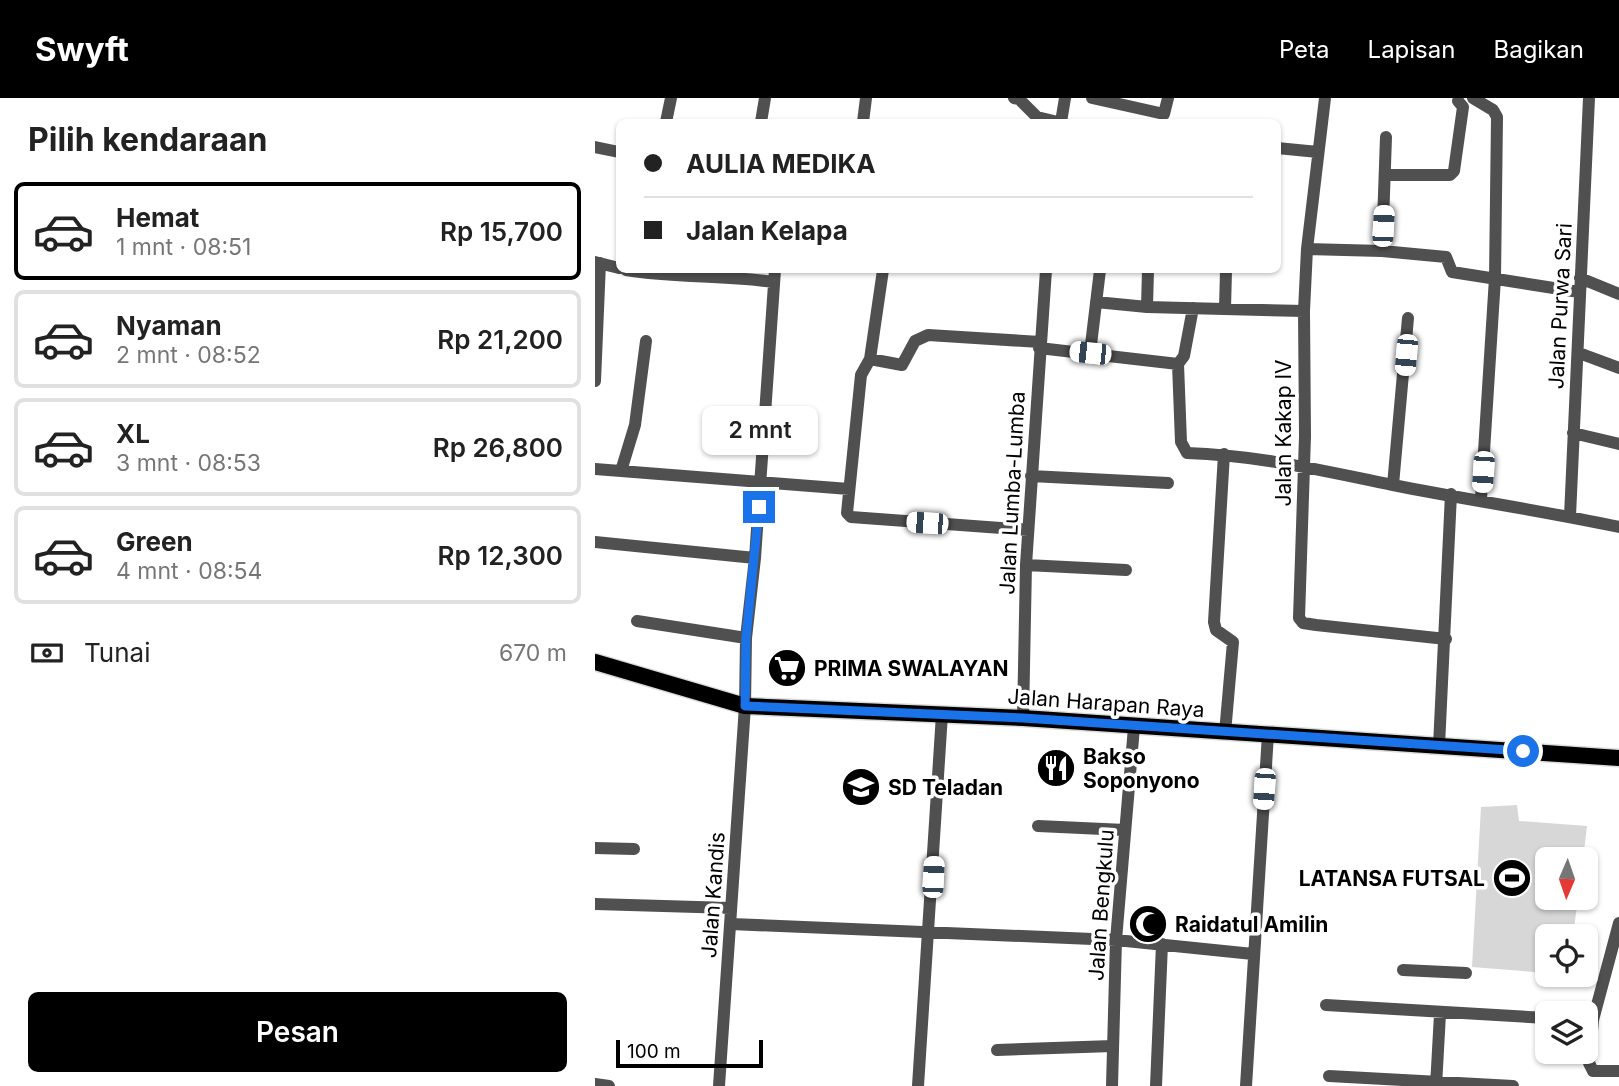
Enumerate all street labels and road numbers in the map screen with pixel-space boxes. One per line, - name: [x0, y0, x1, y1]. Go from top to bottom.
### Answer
- street label: Jalan Purwa Sari: [1543, 222, 1577, 390]
- street label: Jalan Kakap IV: [1271, 359, 1296, 507]
- street label: Jalan Lumba-Lumba: [994, 391, 1030, 595]
- street label: Jalan Harapan Raya: [1007, 684, 1205, 722]
- street label: Jalan Bengkulu: [1083, 828, 1119, 982]
- street label: Jalan Kandis: [696, 831, 730, 959]

